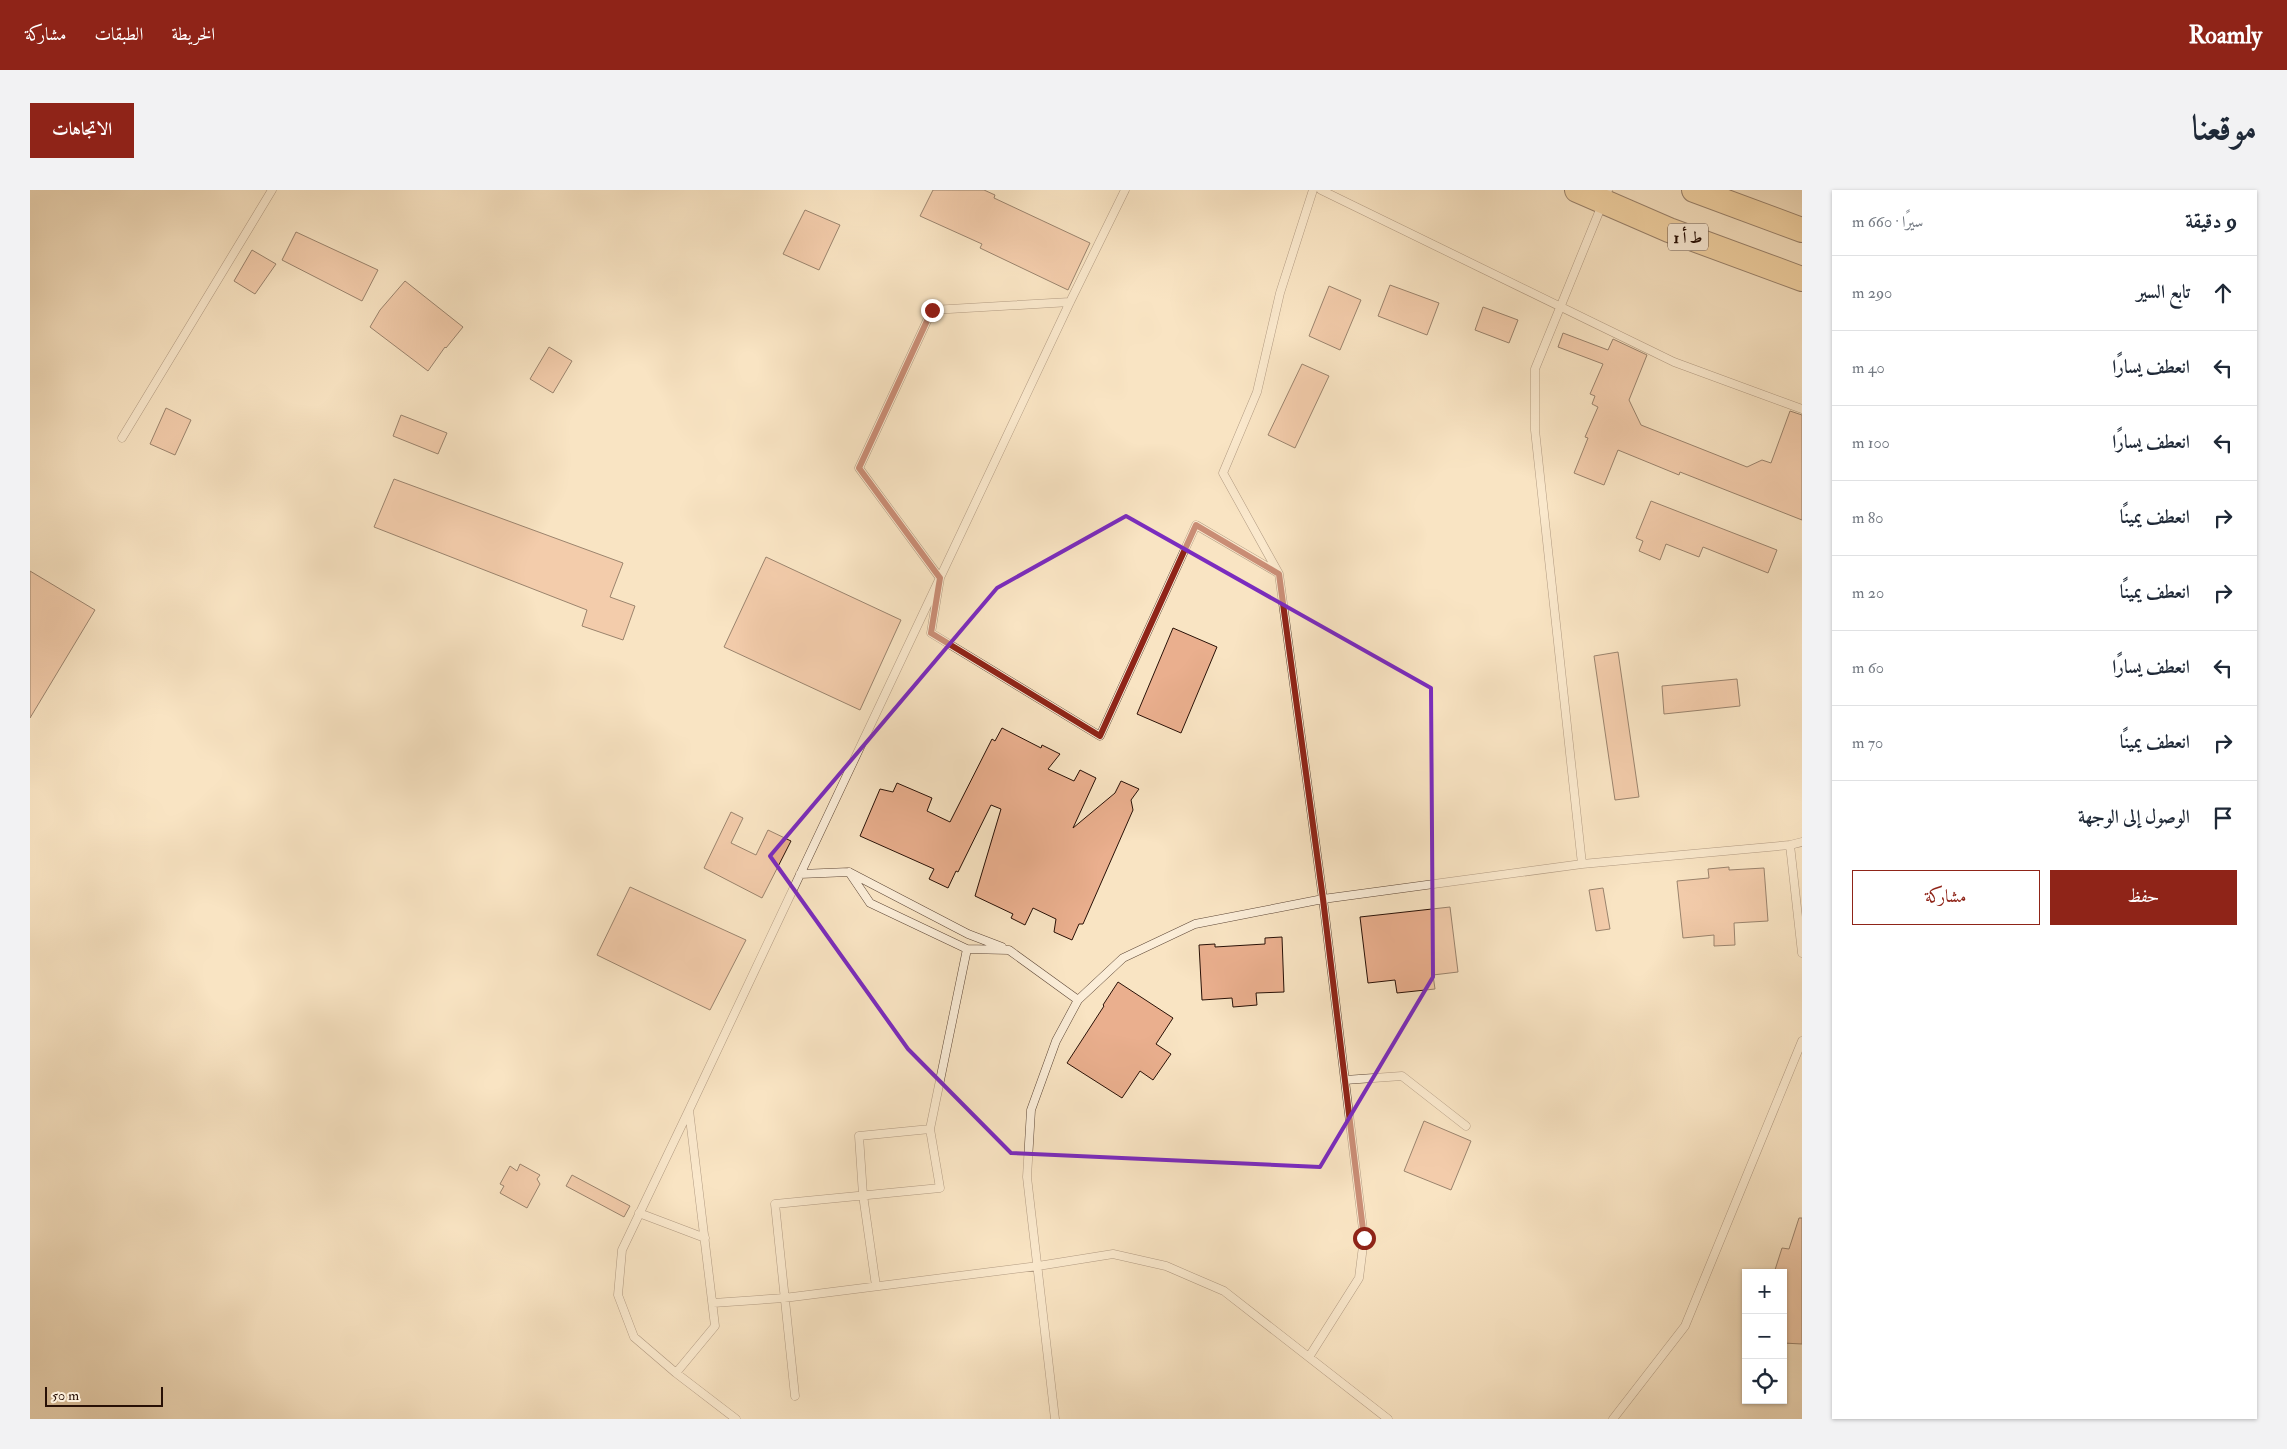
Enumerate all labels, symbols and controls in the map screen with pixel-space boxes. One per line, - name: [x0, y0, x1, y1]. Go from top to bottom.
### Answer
- text: Roamly: [2188, 20, 2262, 51]
- text: مشاركة: [25, 23, 66, 46]
- text: الطبقات: [94, 23, 143, 46]
- text: الخريطة: [171, 23, 215, 46]
- button: الاتجاهات: [30, 103, 134, 158]
- text: موقعنا: [2192, 106, 2257, 150]
- text: 9 دقيقة: [2185, 208, 2237, 235]
- text: سيرًا · 660 m: [1852, 212, 1923, 232]
- road number: ط أ 1: [1668, 224, 1708, 251]
- icon: ahead: [2209, 279, 2237, 307]
- text: تابع السير: [2136, 280, 2190, 304]
- text: 290 m: [1852, 283, 1892, 303]
- route end: [921, 299, 944, 322]
- icon: left: [2209, 354, 2237, 382]
- text: انعطف يسارًا: [2112, 355, 2190, 379]
- text: 40 m: [1852, 358, 1885, 378]
- icon: left: [2209, 429, 2237, 457]
- text: انعطف يسارًا: [2112, 430, 2190, 454]
- text: 100 m: [1852, 433, 1890, 453]
- icon: right: [2209, 504, 2237, 532]
- text: انعطف يمينًا: [2120, 505, 2190, 529]
- text: 80 m: [1852, 508, 1884, 528]
- icon: right: [2209, 579, 2237, 607]
- text: انعطف يمينًا: [2120, 580, 2190, 604]
- text: 20 m: [1852, 583, 1884, 603]
- icon: left: [2209, 654, 2237, 682]
- text: انعطف يسارًا: [2112, 655, 2190, 679]
- text: 60 m: [1852, 658, 1884, 678]
- icon: right: [2209, 729, 2237, 757]
- text: انعطف يمينًا: [2120, 730, 2190, 754]
- text: 70 m: [1852, 733, 1883, 753]
- icon: arrive: [2209, 804, 2237, 832]
- text: الوصول إلى الوجهة: [2078, 805, 2190, 829]
- button: مشاركة: [1852, 870, 2040, 925]
- button: حفظ: [2050, 870, 2237, 925]
- route start: [1353, 1227, 1376, 1250]
- map controls: [1742, 1269, 1787, 1404]
- button: +: [1742, 1269, 1787, 1314]
- button: −: [1742, 1314, 1787, 1359]
- button: locate: [1742, 1359, 1787, 1404]
- scale bar: [45, 1384, 162, 1407]
- text: 50 m: [52, 1387, 79, 1404]

